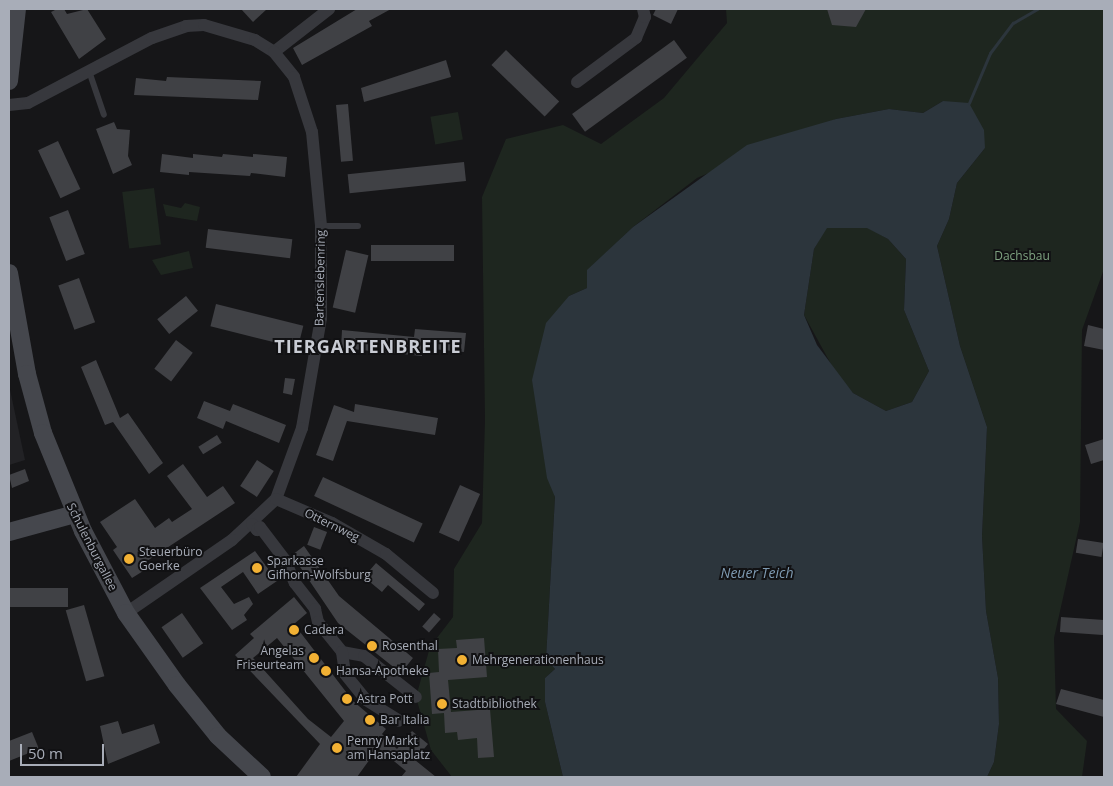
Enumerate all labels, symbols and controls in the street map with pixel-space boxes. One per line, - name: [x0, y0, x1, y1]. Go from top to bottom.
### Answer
- street label: Bartenslebenring: [312, 230, 328, 326]
- park label: Dachsbau: [994, 249, 1050, 263]
- district label: TIERGARTENBREITE: [272, 335, 464, 357]
- street label: Schulenburgallee: [64, 501, 120, 593]
- street label: Otternweg: [302, 505, 362, 545]
- place label: Steuerbüro Goerke: [139, 545, 202, 573]
- marker: Steuerbüro Goerke: [123, 553, 135, 565]
- place label: Sparkasse Gifhorn-Wolfsburg: [267, 554, 371, 582]
- marker: Sparkasse Gifhorn-Wolfsburg: [251, 562, 263, 574]
- water label: Neuer Teich: [721, 565, 793, 581]
- place label: Cadera: [304, 623, 344, 637]
- marker: Cadera: [288, 624, 300, 636]
- place label: Rosenthal: [382, 639, 438, 653]
- marker: Rosenthal: [366, 640, 378, 652]
- place label: Angelas Friseurteam: [236, 644, 304, 672]
- marker: Angelas Friseurteam: [308, 652, 320, 664]
- place label: Mehrgenerationenhaus: [472, 653, 604, 667]
- marker: Mehrgenerationenhaus: [456, 654, 468, 666]
- place label: Hansa-Apotheke: [336, 664, 429, 678]
- marker: Hansa-Apotheke: [320, 665, 332, 677]
- place label: Astra Pott: [357, 692, 412, 706]
- marker: Astra Pott: [341, 693, 353, 705]
- place label: Stadtbibliothek: [452, 697, 537, 711]
- marker: Stadtbibliothek: [436, 698, 448, 710]
- place label: Bar Italia: [380, 713, 429, 727]
- marker: Bar Italia: [364, 714, 376, 726]
- scale bar: [22, 734, 106, 766]
- place label: Penny Markt am Hansaplatz: [347, 734, 430, 762]
- marker: Penny Markt am Hansaplatz: [331, 742, 343, 754]
- text: 50 m: [28, 743, 63, 763]

